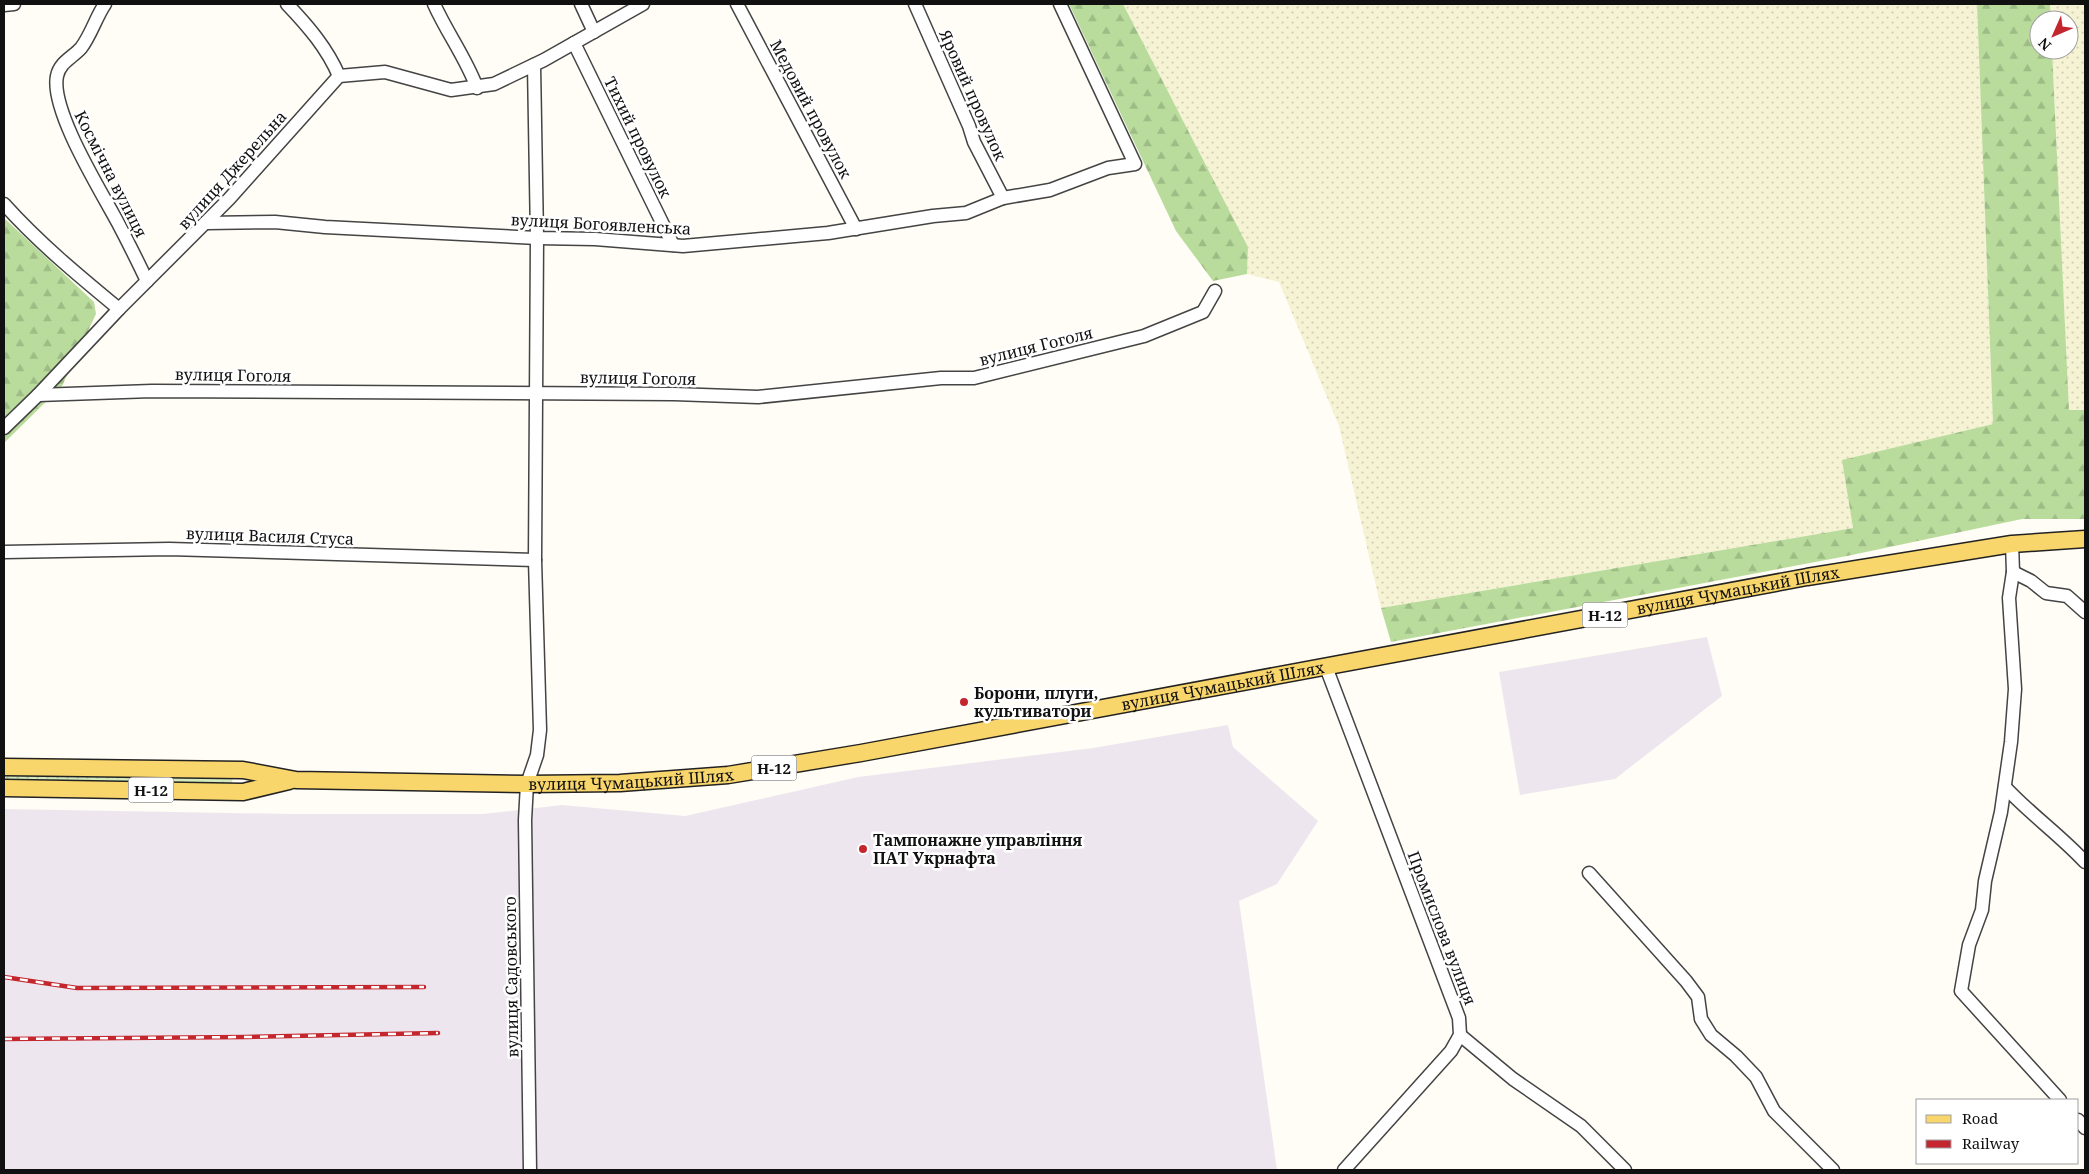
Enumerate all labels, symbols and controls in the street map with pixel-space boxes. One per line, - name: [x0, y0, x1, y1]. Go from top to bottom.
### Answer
- north arrow: [2029, 10, 2079, 60]
- street label: Яровий провулок: [934, 25, 1012, 164]
- text: N: [2034, 34, 2055, 55]
- street label: Медовий провулок: [765, 36, 857, 183]
- street label: Тихий провулок: [599, 73, 677, 202]
- street label: вулиця Джерельна: [173, 106, 291, 234]
- street label: Космічна вулиця: [70, 107, 152, 241]
- street label: вулиця Богоявленська: [510, 208, 692, 240]
- street label: вулиця Гоголя: [977, 321, 1095, 371]
- street label: вулиця Гоголя: [175, 363, 291, 387]
- street label: вулиця Гоголя: [580, 366, 696, 390]
- street label: вулиця Василя Стуса: [186, 522, 354, 550]
- street label: вулиця Чумацький Шлях: [1635, 561, 1842, 620]
- road number: Н-12: [1582, 602, 1628, 628]
- street label: вулиця Чумацький Шлях: [1119, 656, 1327, 715]
- place label: Борони, плуги, культиватори: [974, 682, 1098, 722]
- marker: Борони, плуги, культиватори: [958, 696, 970, 708]
- road number: Н-12: [752, 756, 796, 780]
- street label: вулиця Чумацький Шлях: [528, 763, 736, 795]
- road number: Н-12: [128, 778, 174, 802]
- place label: Тампонажне управління ПАТ Укрнафта: [873, 829, 1083, 869]
- marker: Тампонажне управління ПАТ Укрнафта: [857, 843, 869, 855]
- street label: Промислова вулиця: [1402, 848, 1482, 1008]
- street label: вулиця Садовського: [499, 896, 523, 1058]
- legend: [1916, 1099, 2079, 1164]
- text: Road: [1962, 1108, 1998, 1128]
- text: Railway: [1962, 1133, 2020, 1153]

